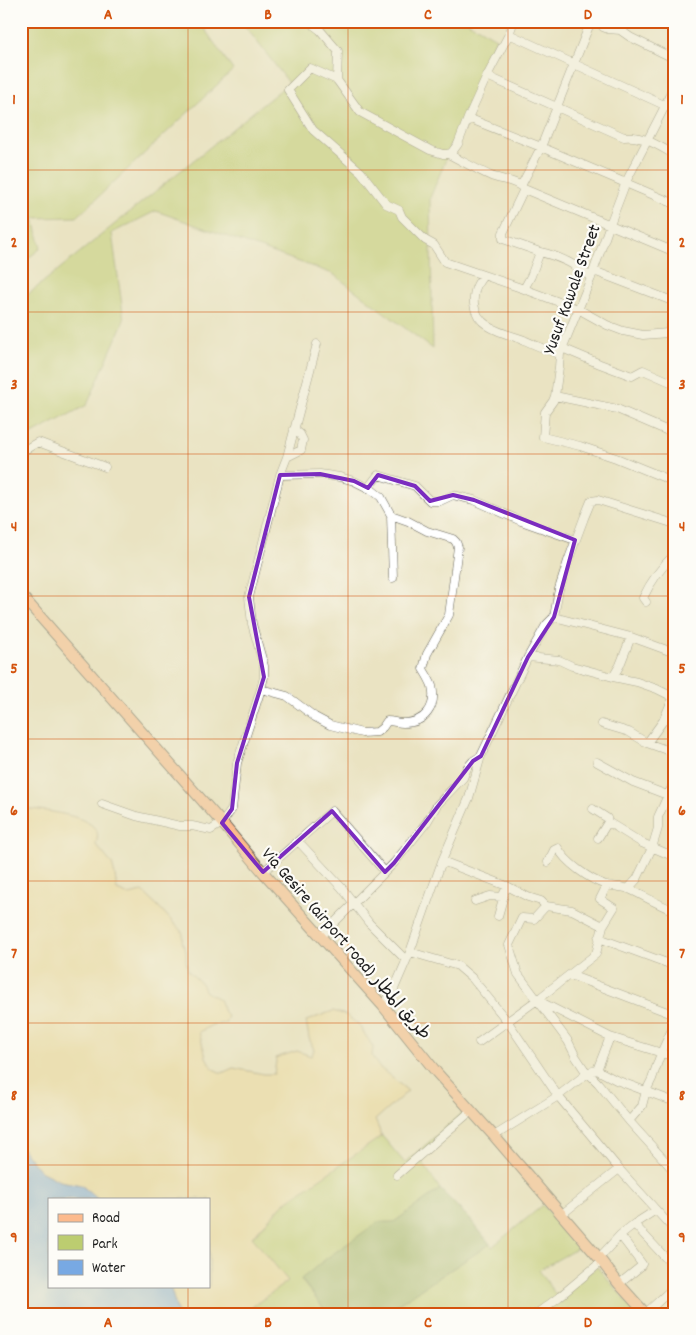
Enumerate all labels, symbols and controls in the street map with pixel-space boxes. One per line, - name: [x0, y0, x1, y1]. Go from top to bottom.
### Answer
- text: A: [104, 4, 113, 27]
- text: B: [264, 4, 272, 27]
- text: C: [424, 4, 432, 27]
- text: D: [584, 4, 593, 27]
- text: 1: [12, 89, 16, 112]
- text: 1: [680, 89, 684, 112]
- street label: Yusuf Kawale Street: [538, 221, 609, 358]
- text: 2: [11, 232, 18, 255]
- text: 2: [679, 232, 686, 255]
- text: 3: [10, 374, 18, 397]
- text: 3: [678, 374, 686, 397]
- text: 4: [11, 516, 17, 539]
- text: 4: [679, 516, 685, 539]
- text: 5: [10, 658, 18, 681]
- text: 5: [678, 658, 686, 681]
- text: 6: [10, 800, 18, 823]
- text: 6: [678, 800, 686, 823]
- street label: Via Gesire (airport road) طريق المطار: [254, 843, 436, 1046]
- text: 7: [11, 943, 17, 966]
- text: 7: [679, 943, 685, 966]
- text: 8: [11, 1085, 18, 1108]
- text: 8: [679, 1085, 686, 1108]
- legend: [48, 1198, 210, 1288]
- text: Road: [92, 1208, 120, 1230]
- text: 9: [10, 1227, 18, 1250]
- text: 9: [678, 1227, 686, 1250]
- text: Park: [92, 1234, 118, 1256]
- text: Water: [92, 1258, 126, 1280]
- text: A: [104, 1312, 113, 1335]
- text: B: [264, 1312, 272, 1335]
- text: C: [424, 1312, 432, 1335]
- text: D: [584, 1312, 593, 1335]

